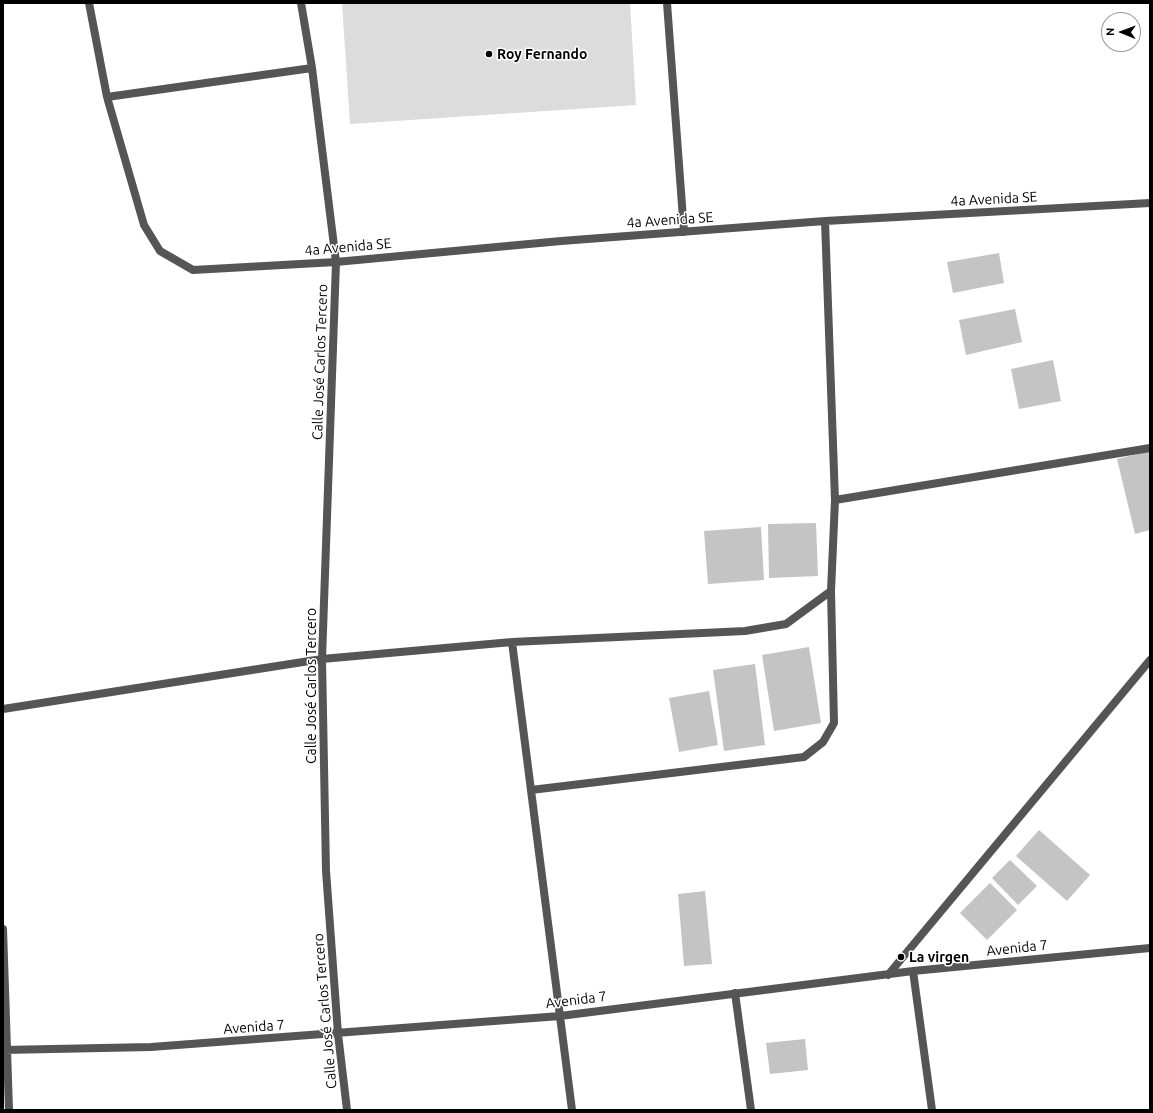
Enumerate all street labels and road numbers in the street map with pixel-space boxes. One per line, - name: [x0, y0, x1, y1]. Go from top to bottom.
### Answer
- street label: 4a Avenida SE: [950, 188, 1038, 210]
- street label: 4a Avenida SE: [626, 209, 714, 231]
- street label: 4a Avenida SE: [304, 235, 392, 259]
- street label: Calle José Carlos Tercero: [309, 284, 331, 440]
- street label: Calle José Carlos Tercero: [303, 608, 319, 764]
- street label: Calle José Carlos Tercero: [310, 932, 340, 1090]
- street label: Avenida 7: [986, 936, 1048, 960]
- street label: Avenida 7: [545, 988, 607, 1012]
- street label: Avenida 7: [223, 1016, 285, 1038]

